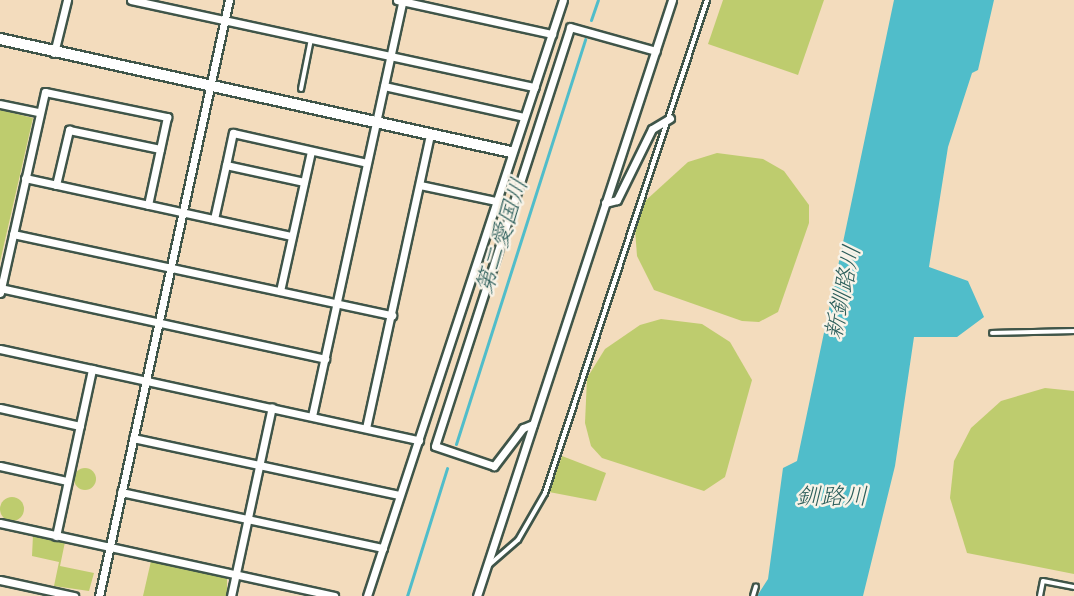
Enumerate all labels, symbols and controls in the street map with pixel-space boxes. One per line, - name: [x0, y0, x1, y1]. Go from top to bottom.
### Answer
- water label: 第二愛国川: [473, 175, 537, 299]
- water label: 新釧路川: [822, 243, 870, 343]
- water label: 釧路川: [796, 486, 868, 514]

